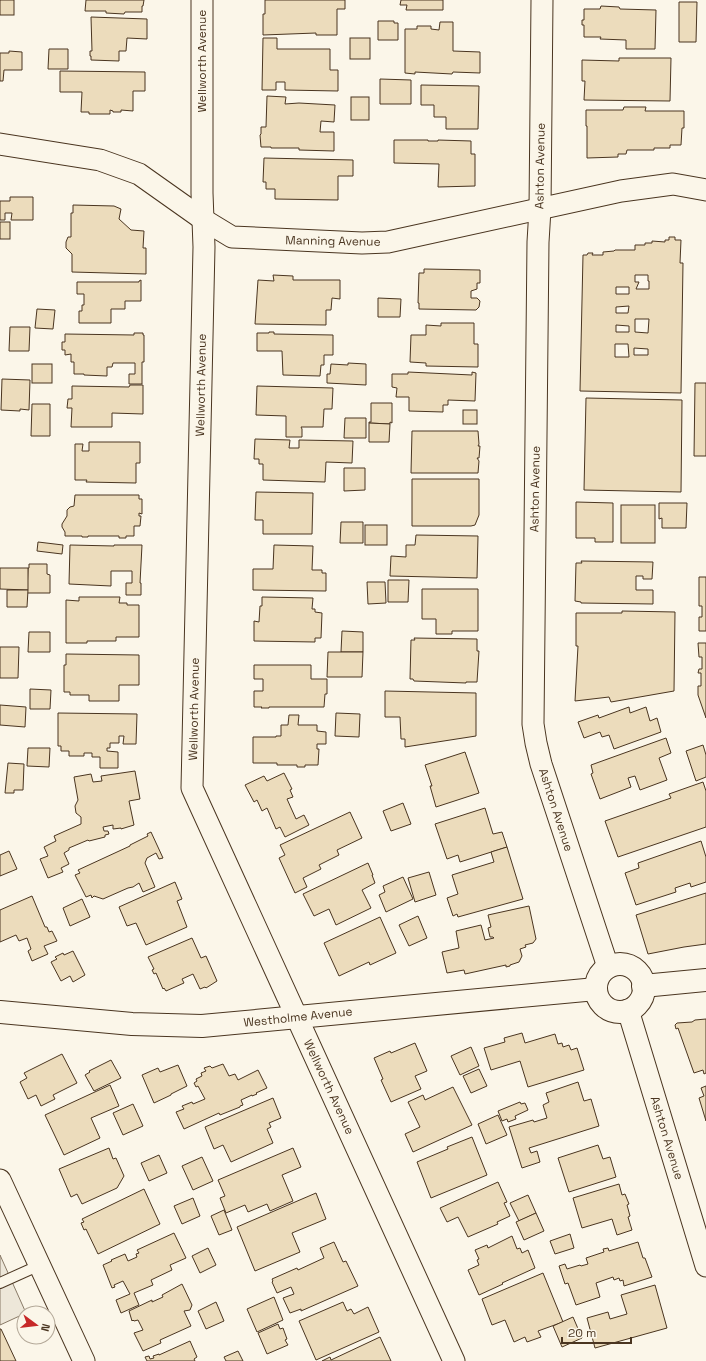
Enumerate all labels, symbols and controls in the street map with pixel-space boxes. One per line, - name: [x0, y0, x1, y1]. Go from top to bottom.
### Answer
- street label: Wellworth Avenue: [194, 10, 210, 112]
- street label: Ashton Avenue: [531, 123, 549, 209]
- street label: Manning Avenue: [285, 232, 381, 250]
- street label: Wellworth Avenue: [192, 333, 210, 437]
- street label: Ashton Avenue: [526, 446, 544, 532]
- street label: Wellworth Avenue: [185, 657, 203, 761]
- street label: Ashton Avenue: [535, 766, 577, 854]
- street label: Westholme Avenue: [243, 1003, 353, 1031]
- street label: Wellworth Avenue: [300, 1037, 358, 1137]
- street label: Ashton Avenue: [647, 1094, 687, 1182]
- north arrow: [16, 1305, 56, 1345]
- scale bar: [562, 1319, 631, 1345]
- text: N: [38, 1322, 53, 1333]
- text: 20 m: [568, 1325, 596, 1341]

